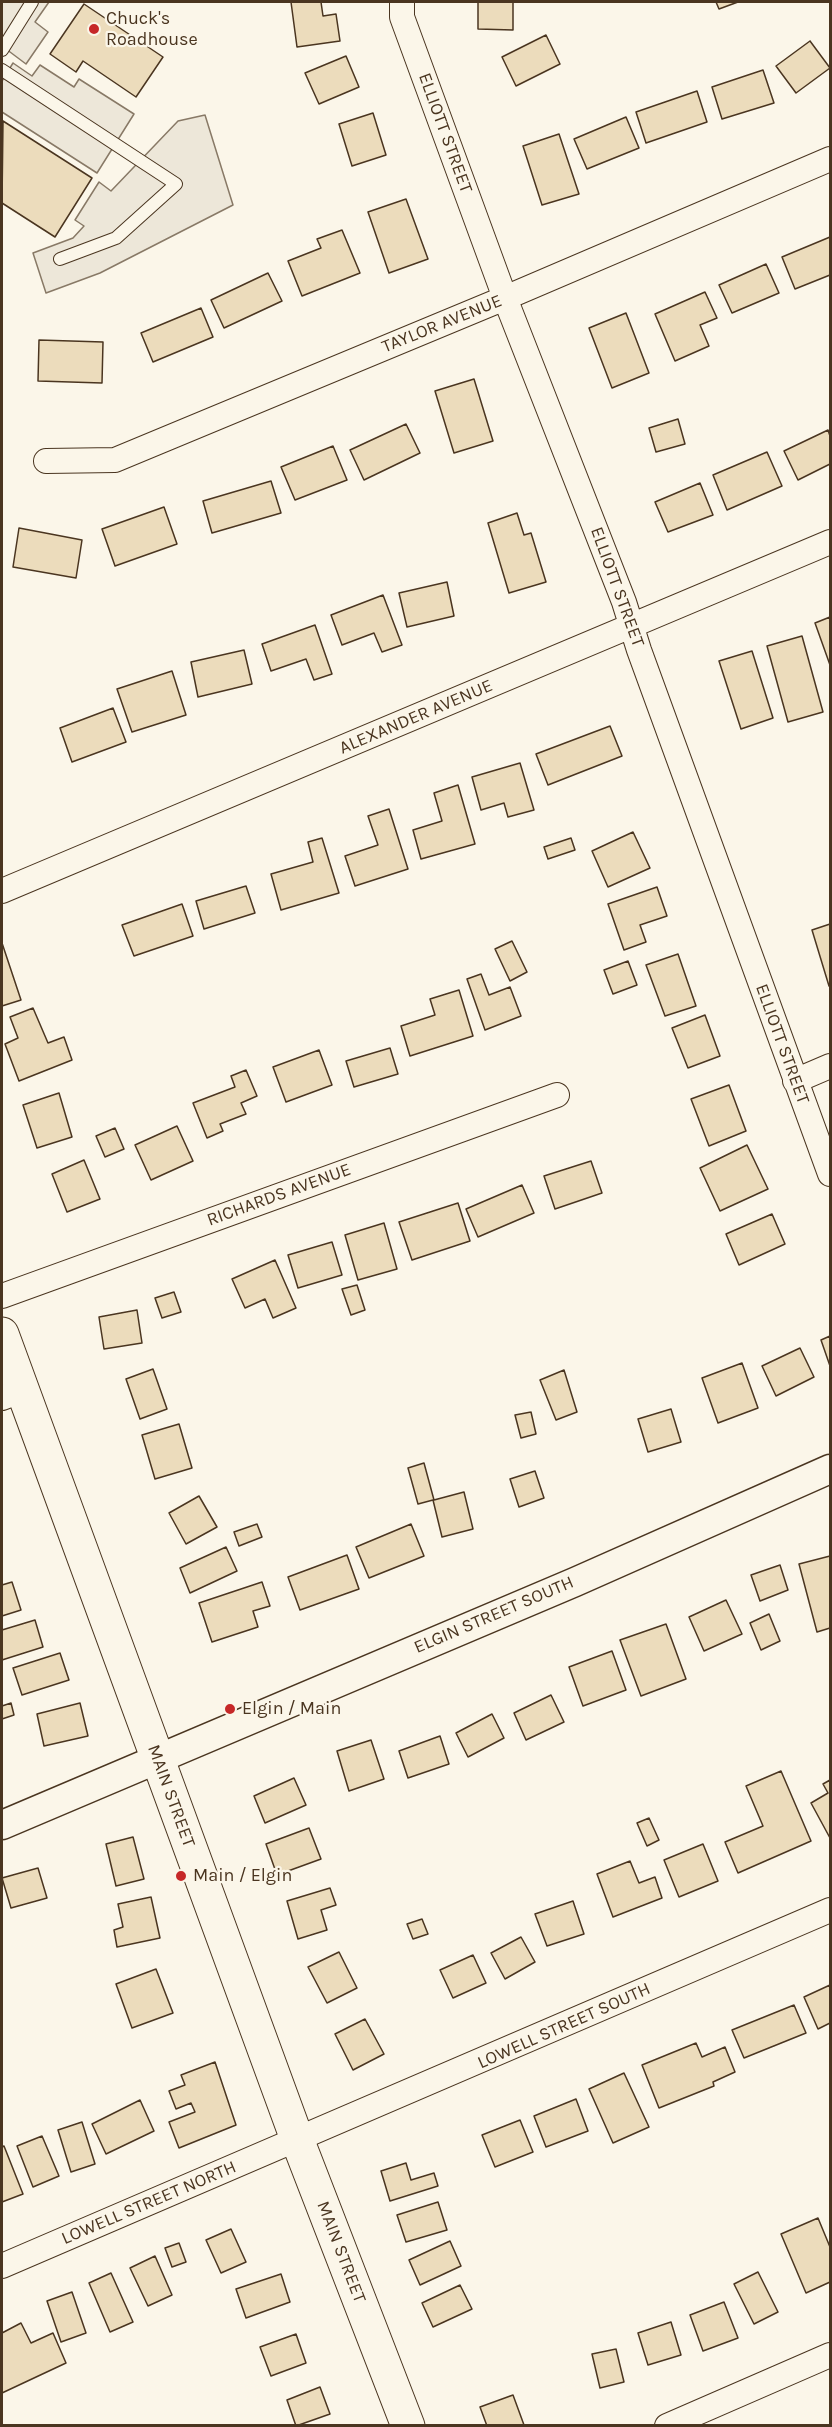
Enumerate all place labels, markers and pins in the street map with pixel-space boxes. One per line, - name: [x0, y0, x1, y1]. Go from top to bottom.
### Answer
- place label: Chuck's Roadhouse: [106, 8, 198, 50]
- marker: Chuck's Roadhouse: [87, 22, 101, 36]
- place label: Elgin / Main: [242, 1698, 341, 1720]
- marker: Elgin / Main: [223, 1702, 237, 1716]
- place label: Main / Elgin: [193, 1865, 292, 1887]
- marker: Main / Elgin: [174, 1869, 188, 1883]

